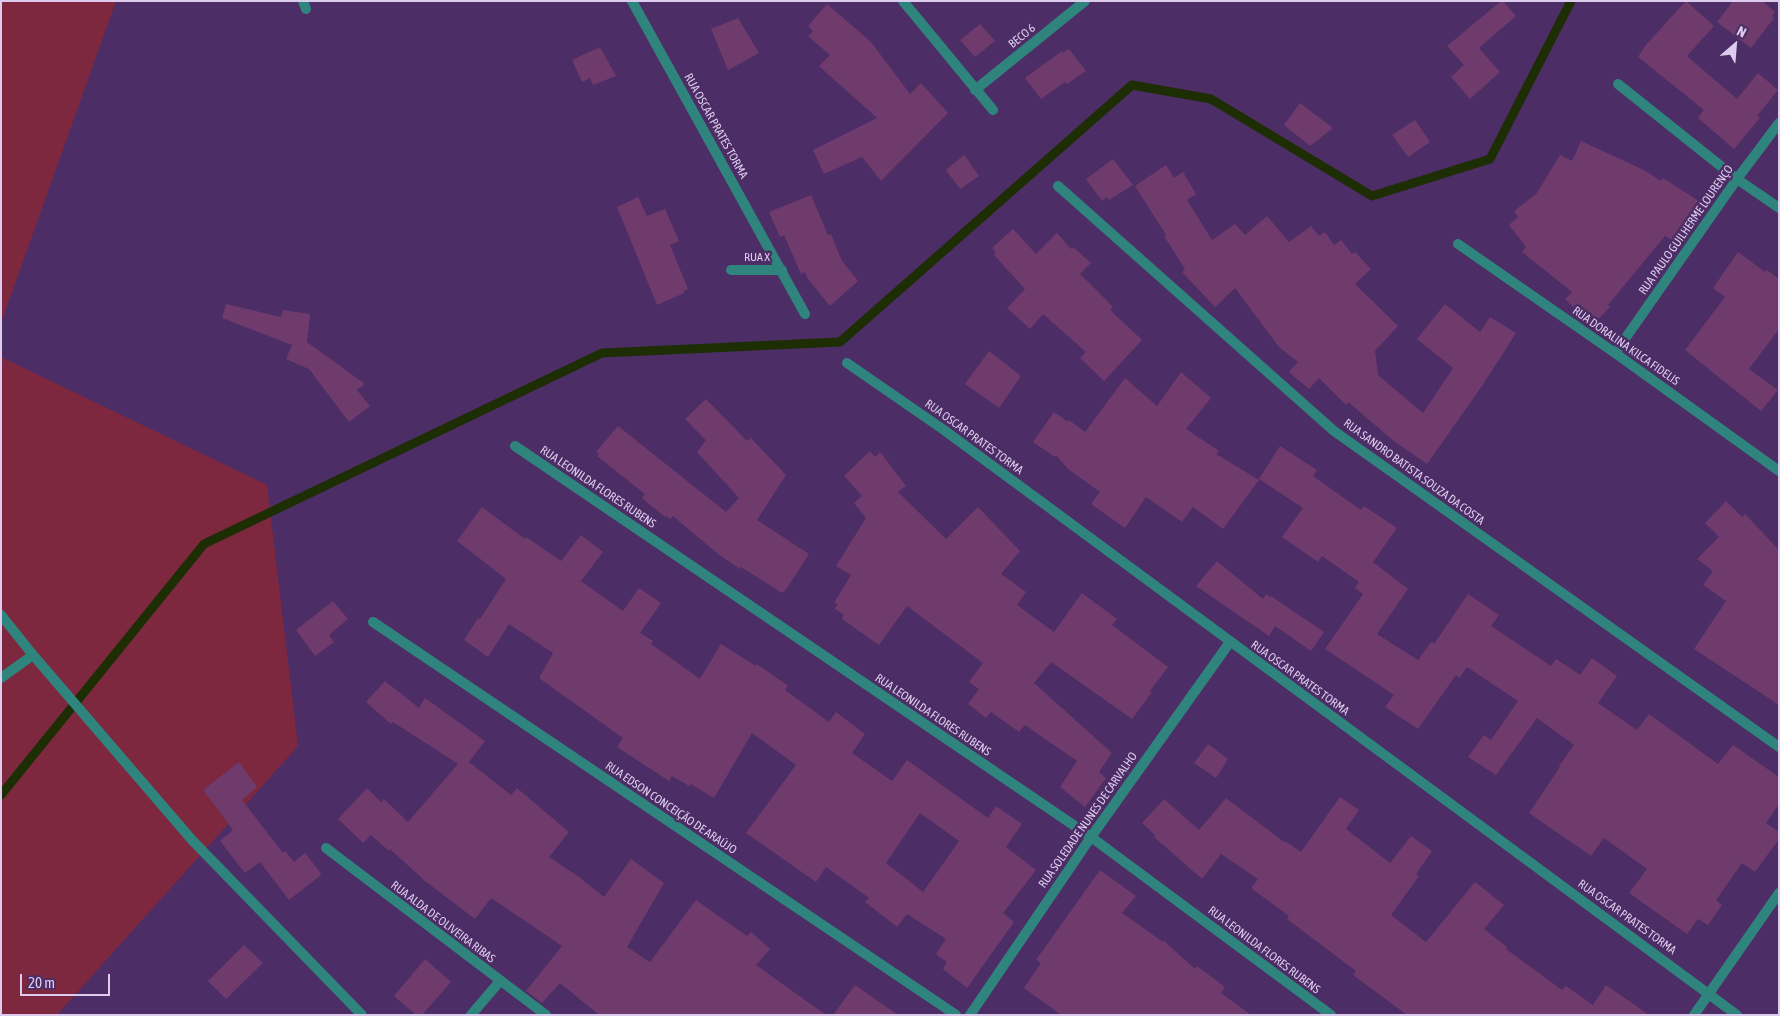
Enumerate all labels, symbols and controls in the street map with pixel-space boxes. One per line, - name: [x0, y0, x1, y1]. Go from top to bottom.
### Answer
- north arrow: [1710, 20, 1760, 70]
- street label: BECO 6: [1006, 21, 1038, 51]
- text: N: [1734, 23, 1749, 41]
- street label: RUA OSCAR PRATES TORMA: [681, 71, 751, 181]
- street label: RUA PAULO GUILHERME LOURENÇO: [1636, 162, 1736, 298]
- street label: RUA X: [744, 250, 770, 264]
- street label: RUA DORALINA KILCA FIDELIS: [1570, 304, 1682, 388]
- street label: RUA OSCAR PRATES TORMA: [922, 397, 1026, 477]
- street label: RUA SANDRO BATISTA SOUZA DA COSTA: [1341, 416, 1487, 528]
- street label: RUA LEONILDA FLORES RUBENS: [537, 443, 659, 531]
- street label: RUA OSCAR PRATES TORMA: [1248, 638, 1352, 718]
- street label: RUA LEONILDA FLORES RUBENS: [872, 671, 994, 759]
- street label: RUA SOLEDADE NUNES DE CARVALHO: [1036, 749, 1140, 891]
- street label: RUA EDSON CONCEIÇÃO DE ARAÚJO: [603, 759, 739, 857]
- street label: RUA OSCAR PRATES TORMA: [1575, 877, 1679, 957]
- street label: RUA ALDA DE OLIVEIRA RIBAS: [388, 878, 498, 966]
- street label: RUA LEONILDA FLORES RUBENS: [1205, 903, 1323, 997]
- scale bar: [22, 964, 112, 996]
- text: 20 m: [28, 974, 55, 991]

